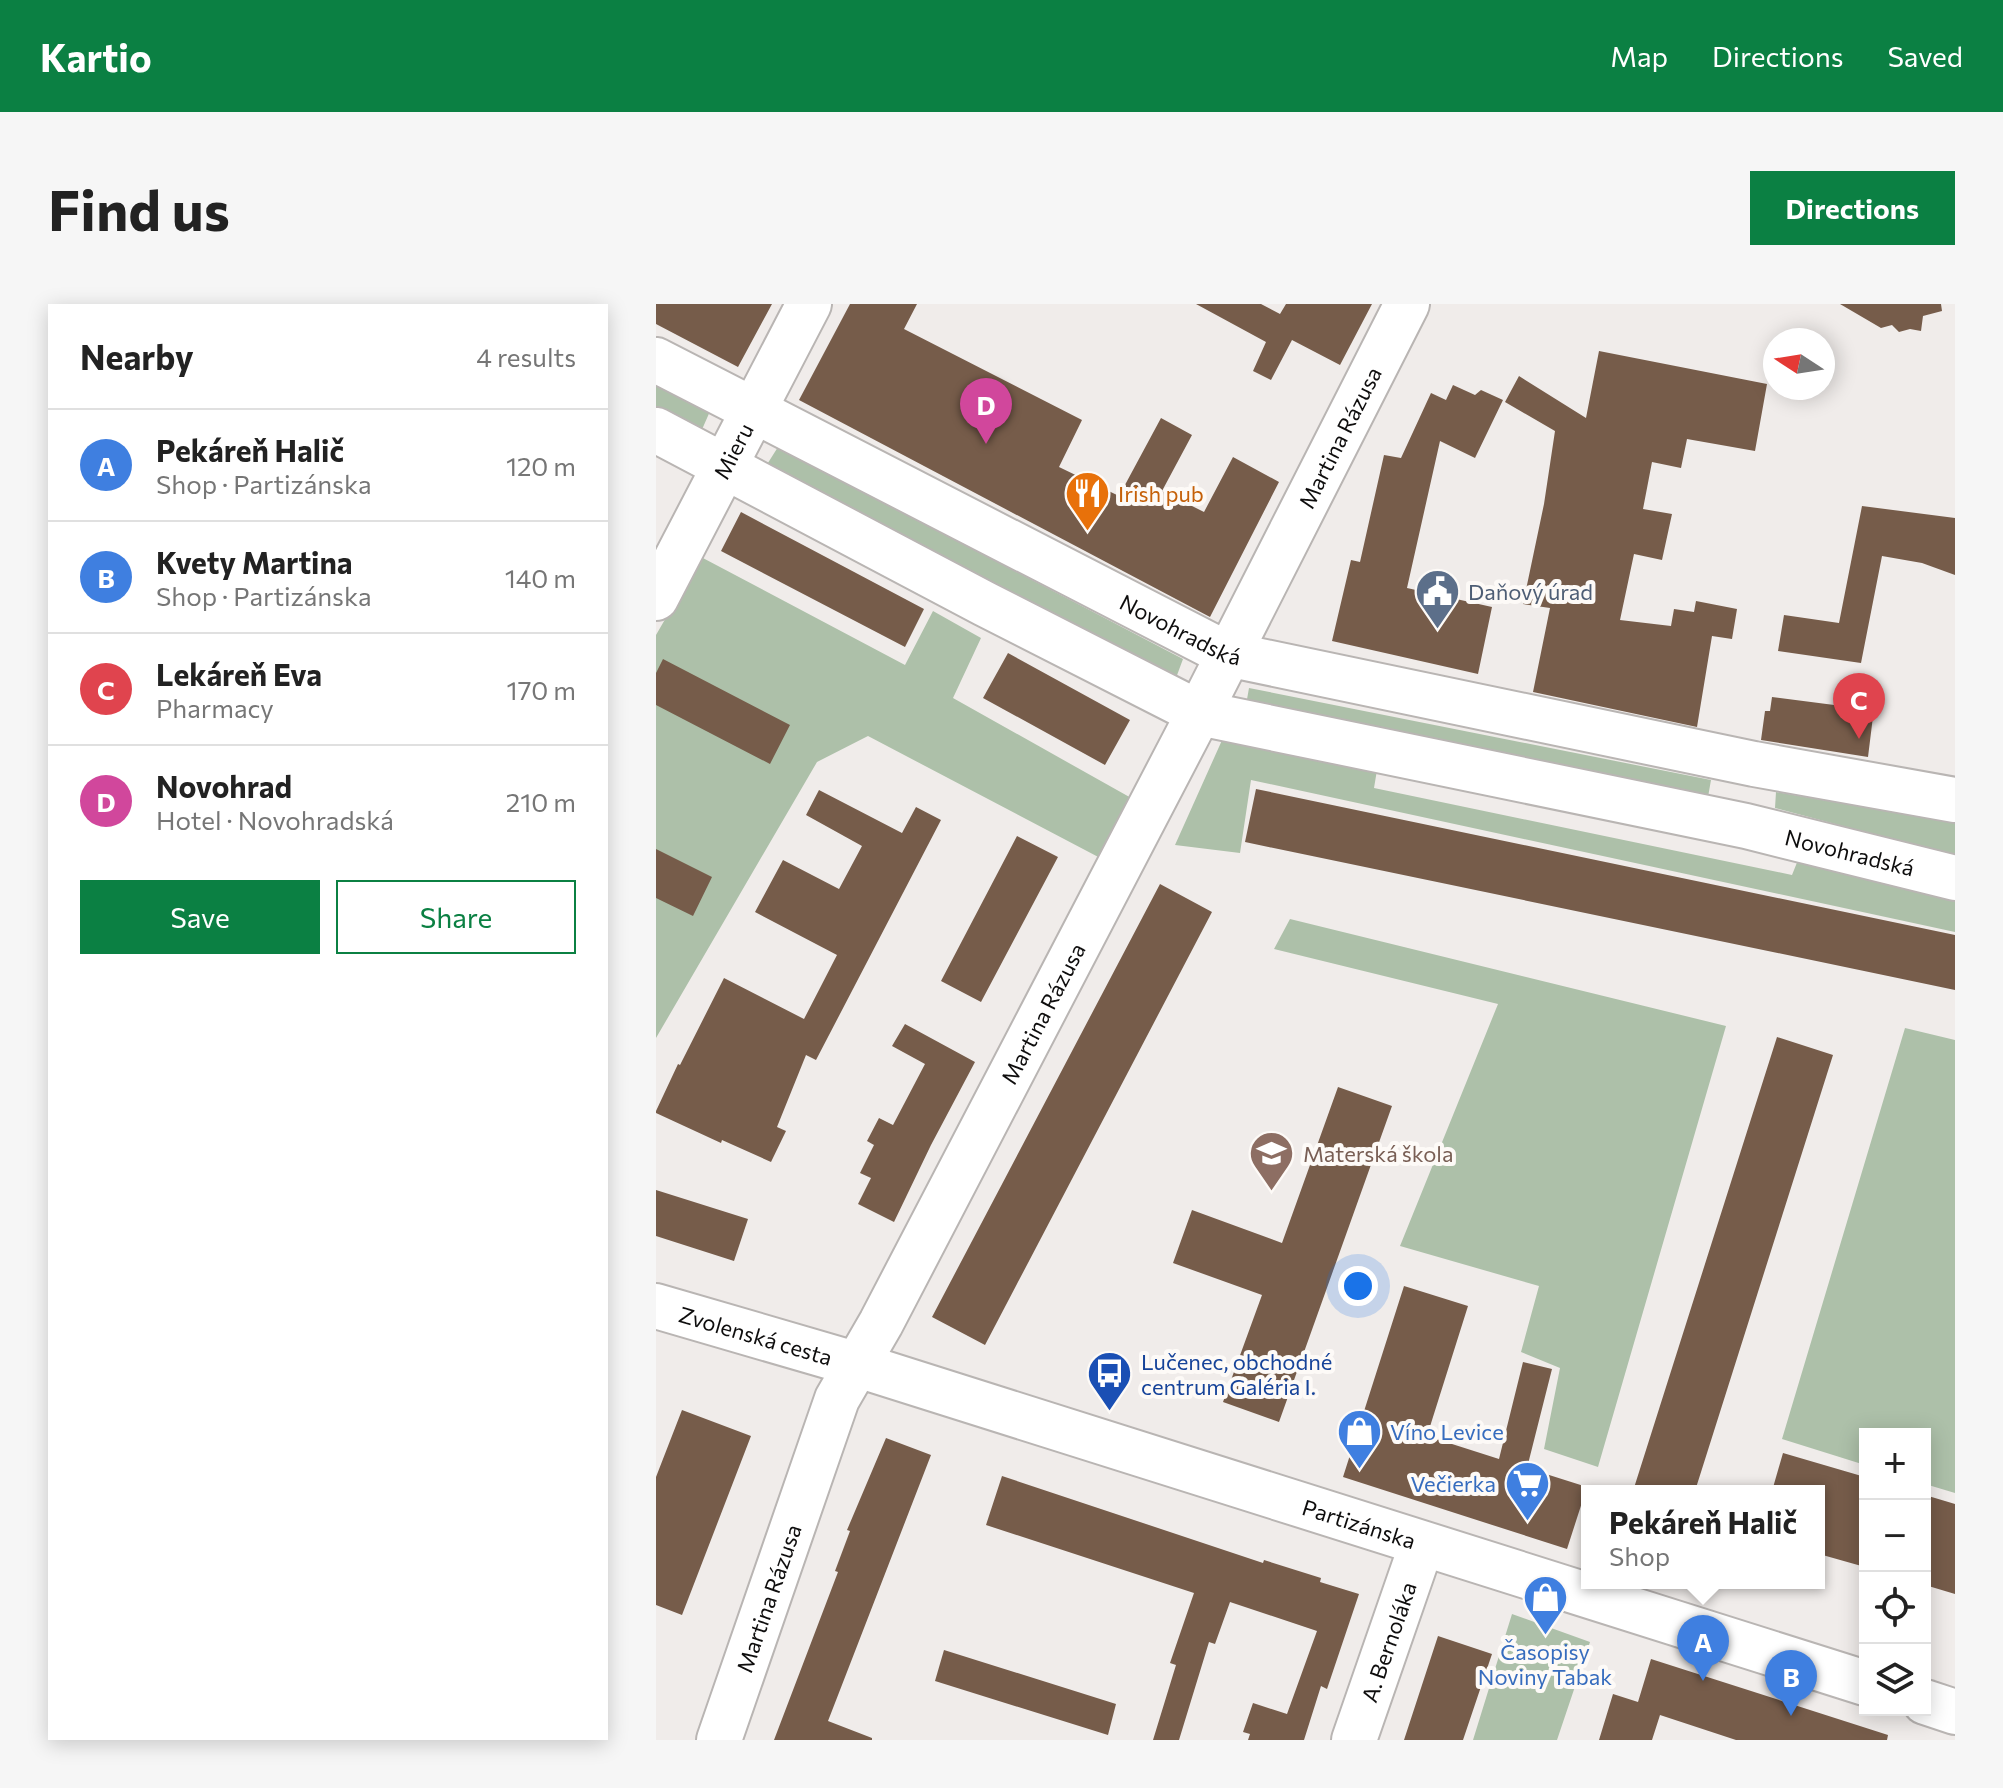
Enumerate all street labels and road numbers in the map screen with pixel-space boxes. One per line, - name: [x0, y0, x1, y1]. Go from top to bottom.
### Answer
- street label: Martina Rázusa: [1292, 362, 1386, 512]
- street label: Mieru: [707, 418, 758, 483]
- street label: Novohradská: [1116, 588, 1243, 670]
- street label: Novohradská: [1783, 823, 1917, 881]
- street label: Martina Rázusa: [995, 938, 1090, 1088]
- street label: Zvolenská cesta: [676, 1300, 836, 1370]
- street label: Partizánska: [1299, 1493, 1419, 1554]
- street label: Martina Rázusa: [730, 1521, 806, 1676]
- street label: A. Bernoláka: [1355, 1578, 1421, 1705]

